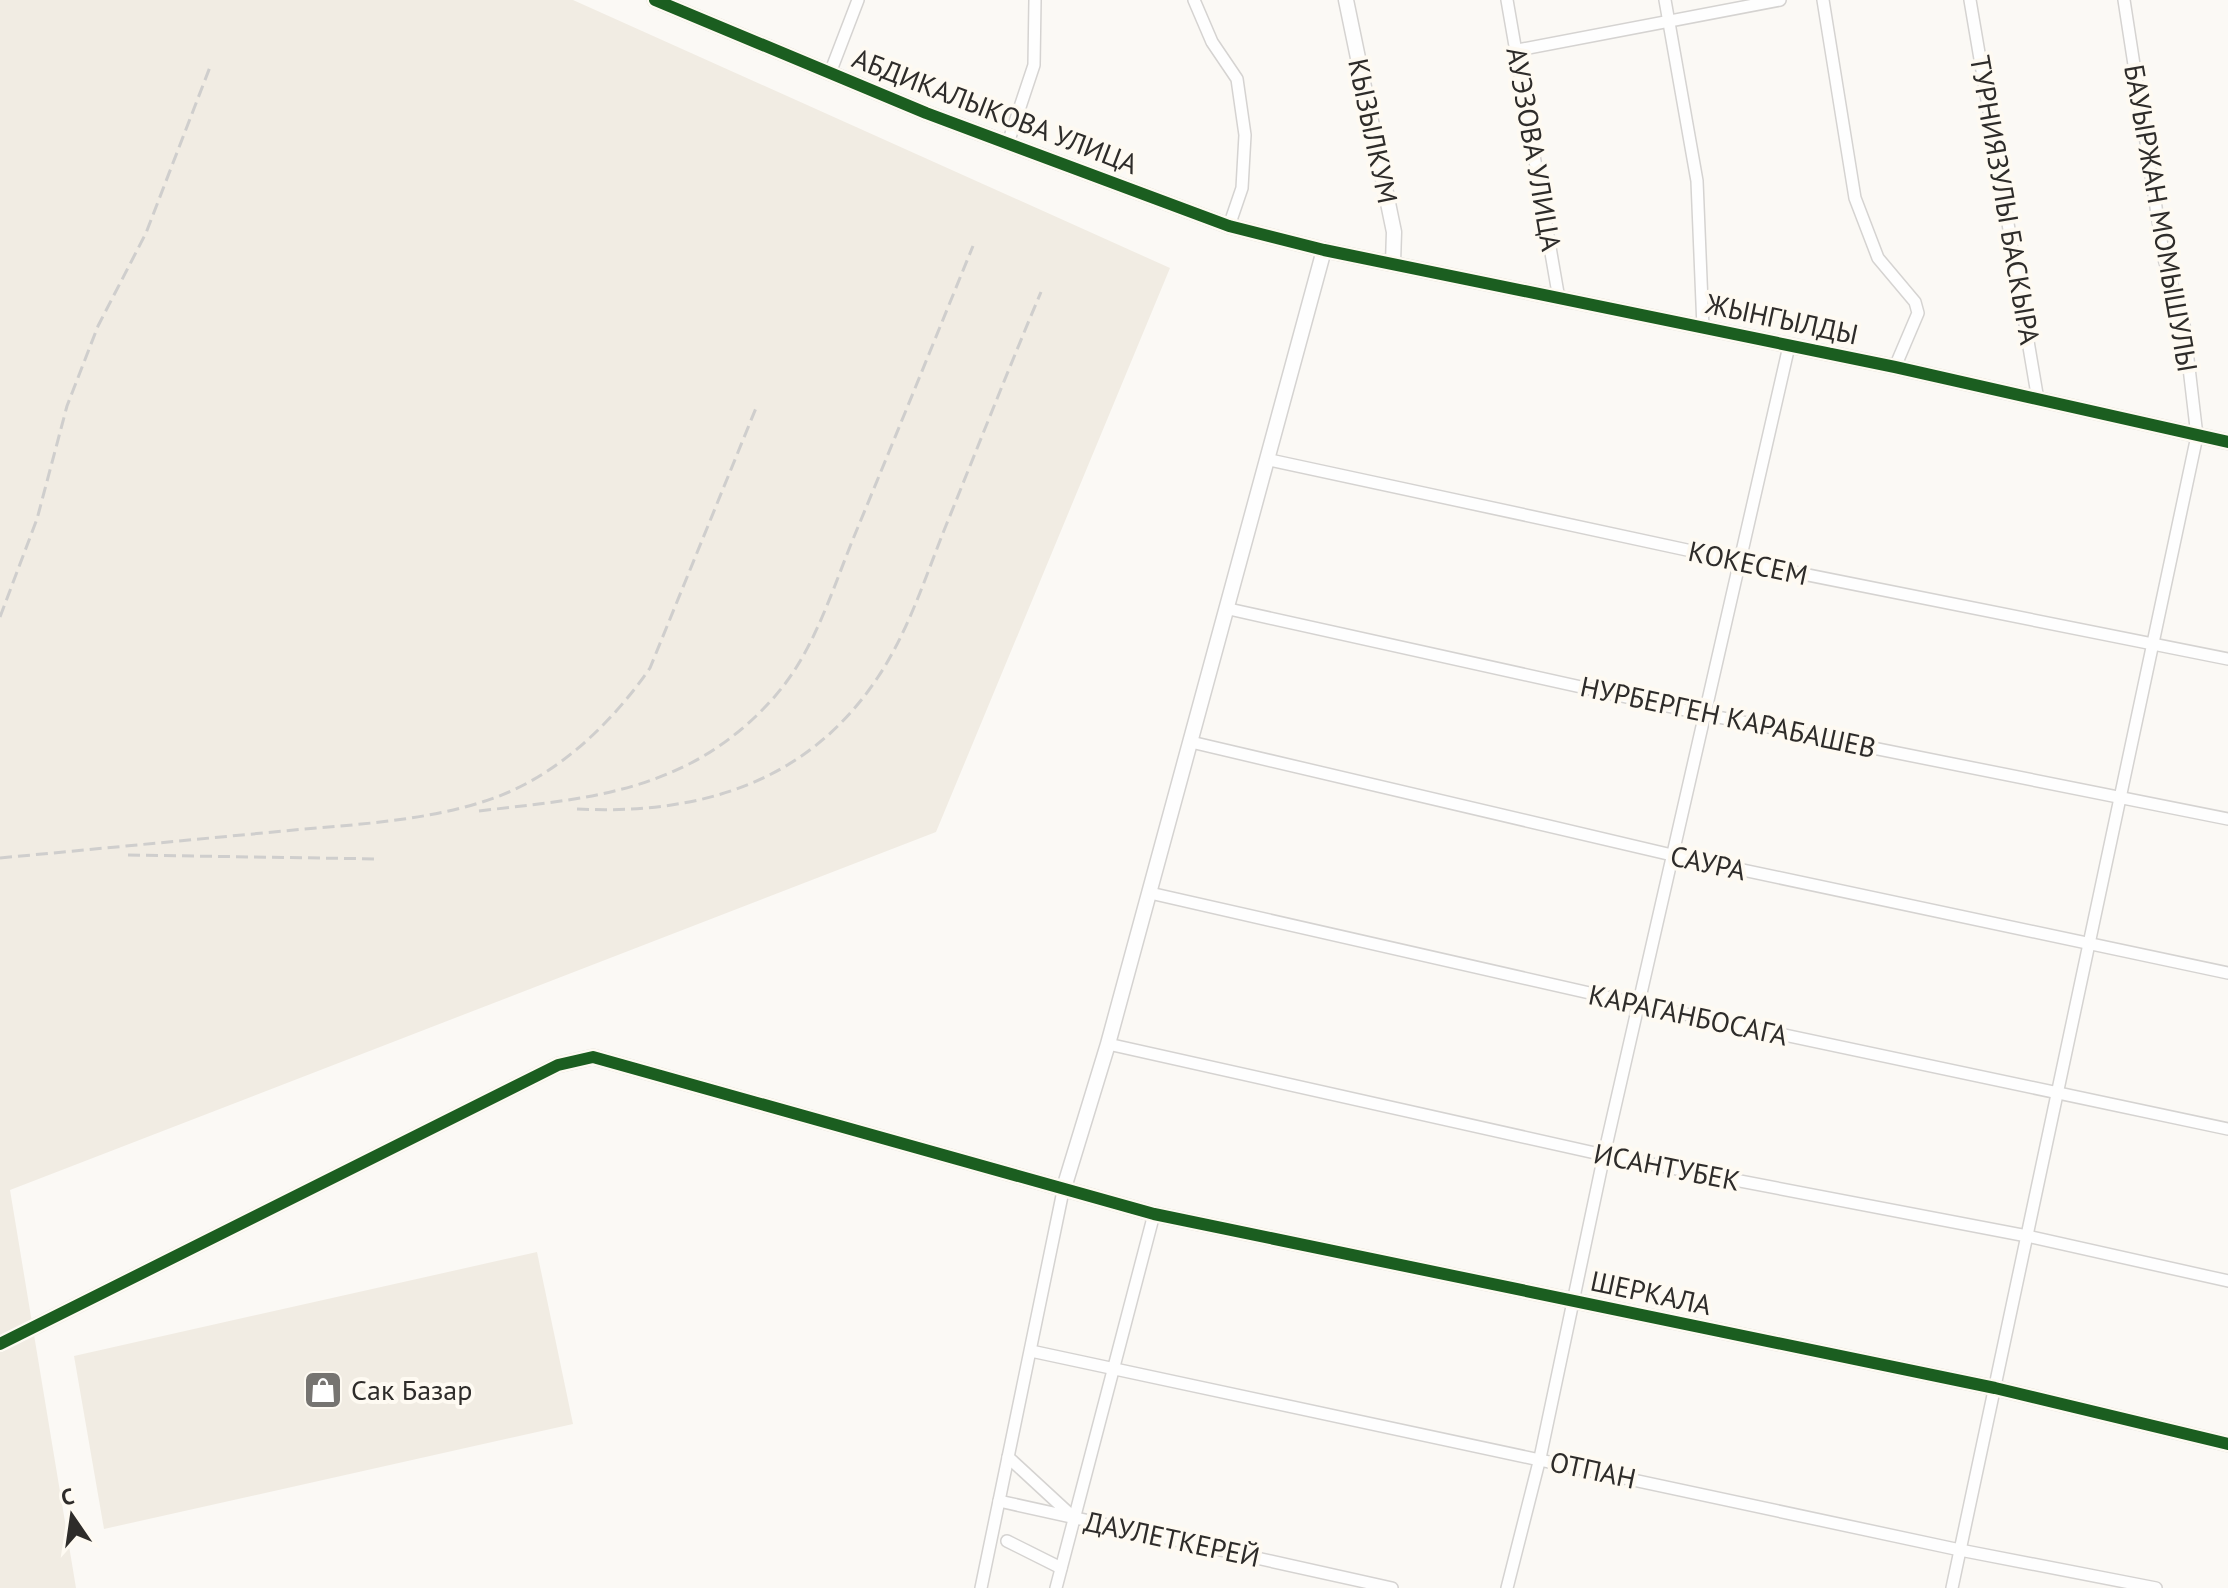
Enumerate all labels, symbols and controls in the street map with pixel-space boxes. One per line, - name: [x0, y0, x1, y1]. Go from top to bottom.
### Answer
- street label: АБДИКАЛЫКОВА УЛИЦА: [847, 39, 1144, 182]
- street label: АУЭЗОВА УЛИЦА: [1498, 44, 1571, 254]
- street label: ТУРНИЯЗУЛЫ БАСКЫРА: [1962, 52, 2049, 348]
- street label: КЫЗЫЛКУМ: [1340, 55, 1407, 207]
- street label: БАУЫРЖАН МОМЫШУЛЫ: [2116, 61, 2207, 374]
- street label: ЖЫНГЫЛДЫ: [1702, 284, 1862, 353]
- street label: КОКЕСЕМ: [1685, 532, 1811, 593]
- street label: НУРБЕРГЕН КАРАБАШЕВ: [1577, 667, 1879, 766]
- street label: САУРА: [1667, 836, 1750, 889]
- street label: КАРАГАНБОСАГА: [1585, 975, 1792, 1054]
- street label: ИСАНТУБЕК: [1591, 1134, 1743, 1199]
- street label: ШЕРКАЛА: [1587, 1262, 1715, 1323]
- shop icon: Сак Базар: [302, 1369, 344, 1411]
- place label: Сак Базар: [351, 1371, 472, 1408]
- street label: ОТПАН: [1547, 1442, 1639, 1497]
- north arrow: [32, 1476, 112, 1556]
- text: С: [58, 1481, 77, 1512]
- street label: ДАУЛЕТКЕРЕЙ: [1081, 1502, 1263, 1575]

